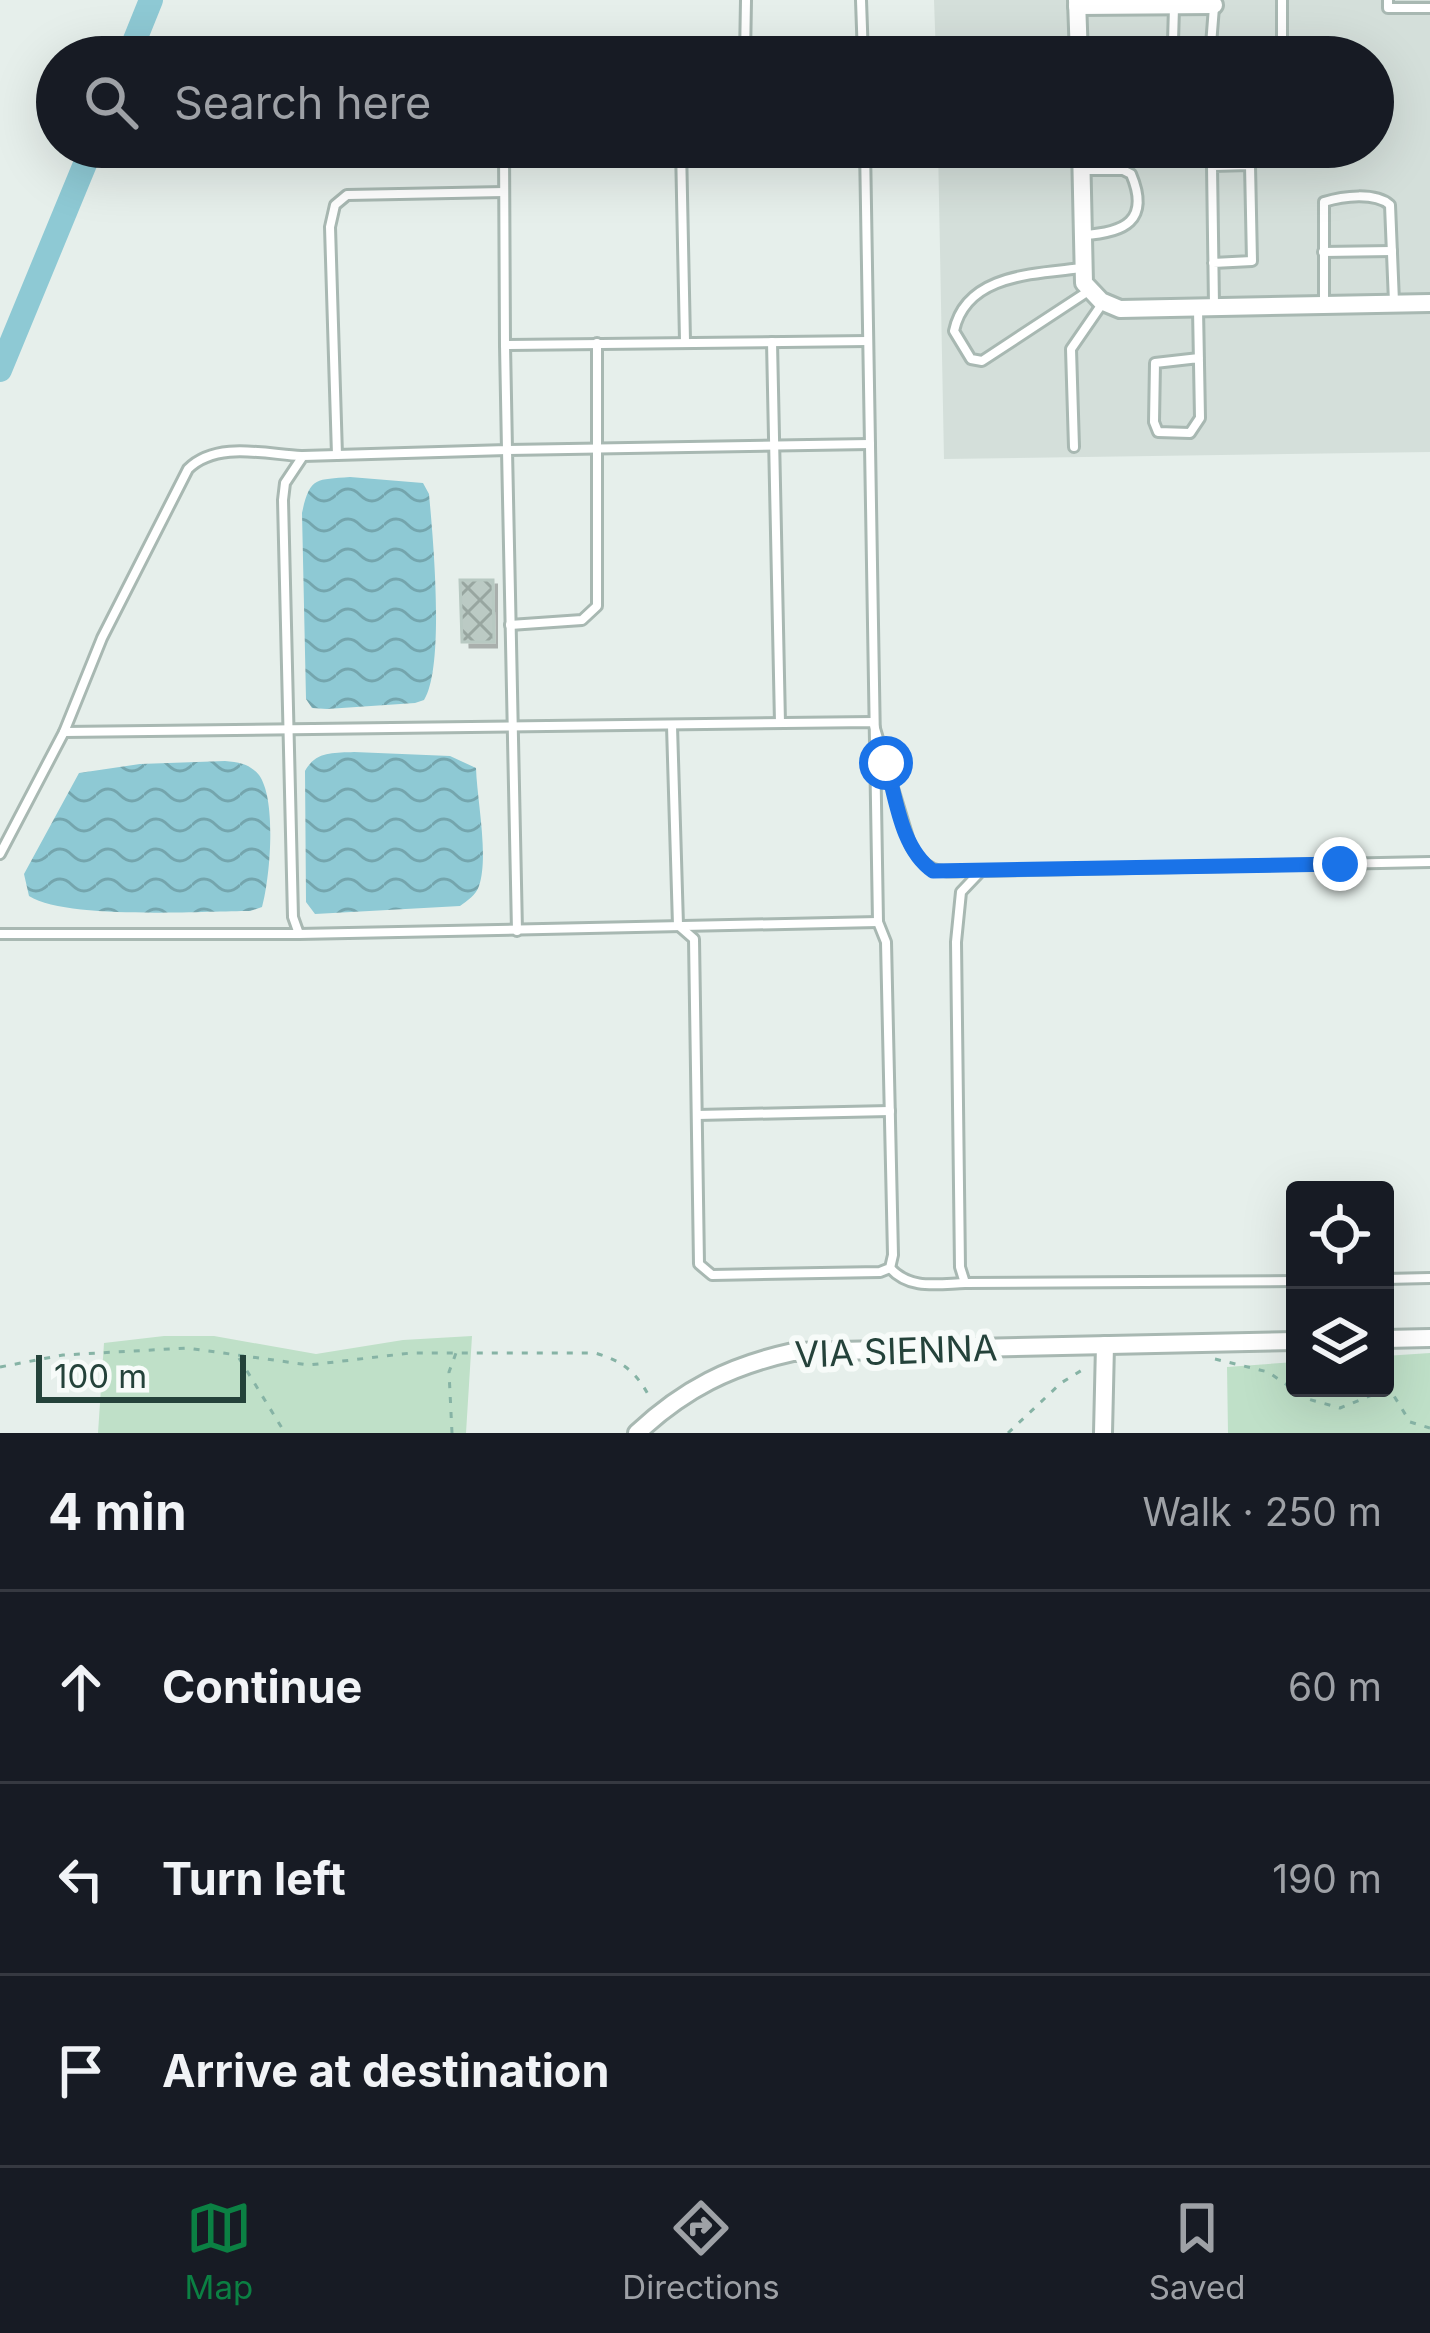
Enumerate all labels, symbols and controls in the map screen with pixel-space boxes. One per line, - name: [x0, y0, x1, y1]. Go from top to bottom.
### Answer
- search box: [36, 36, 1394, 168]
- icon: search: [78, 69, 144, 135]
- text: Search here: [174, 75, 431, 130]
- route start: [859, 736, 913, 790]
- route end: [1313, 837, 1367, 891]
- map controls: [1286, 1181, 1394, 1397]
- button: locate: [1286, 1181, 1394, 1289]
- button: layers: [1286, 1289, 1394, 1397]
- street label: VIA SIENNA: [794, 1325, 998, 1377]
- scale bar: [36, 1349, 246, 1402]
- text: 100 m: [54, 1356, 147, 1396]
- text: 4 min: [48, 1481, 187, 1542]
- text: Walk · 250 m: [1142, 1488, 1382, 1535]
- icon: ahead: [48, 1654, 114, 1720]
- text: Continue: [162, 1659, 362, 1714]
- text: 60 m: [1288, 1663, 1382, 1710]
- icon: left: [48, 1846, 114, 1912]
- text: Turn left: [162, 1851, 346, 1906]
- text: 190 m: [1272, 1855, 1382, 1902]
- icon: arrive: [48, 2038, 114, 2104]
- text: Arrive at destination: [162, 2043, 609, 2098]
- tab: Map: [185, 2195, 253, 2307]
- tab: Directions: [622, 2195, 780, 2307]
- tab: Saved: [1149, 2195, 1245, 2307]

